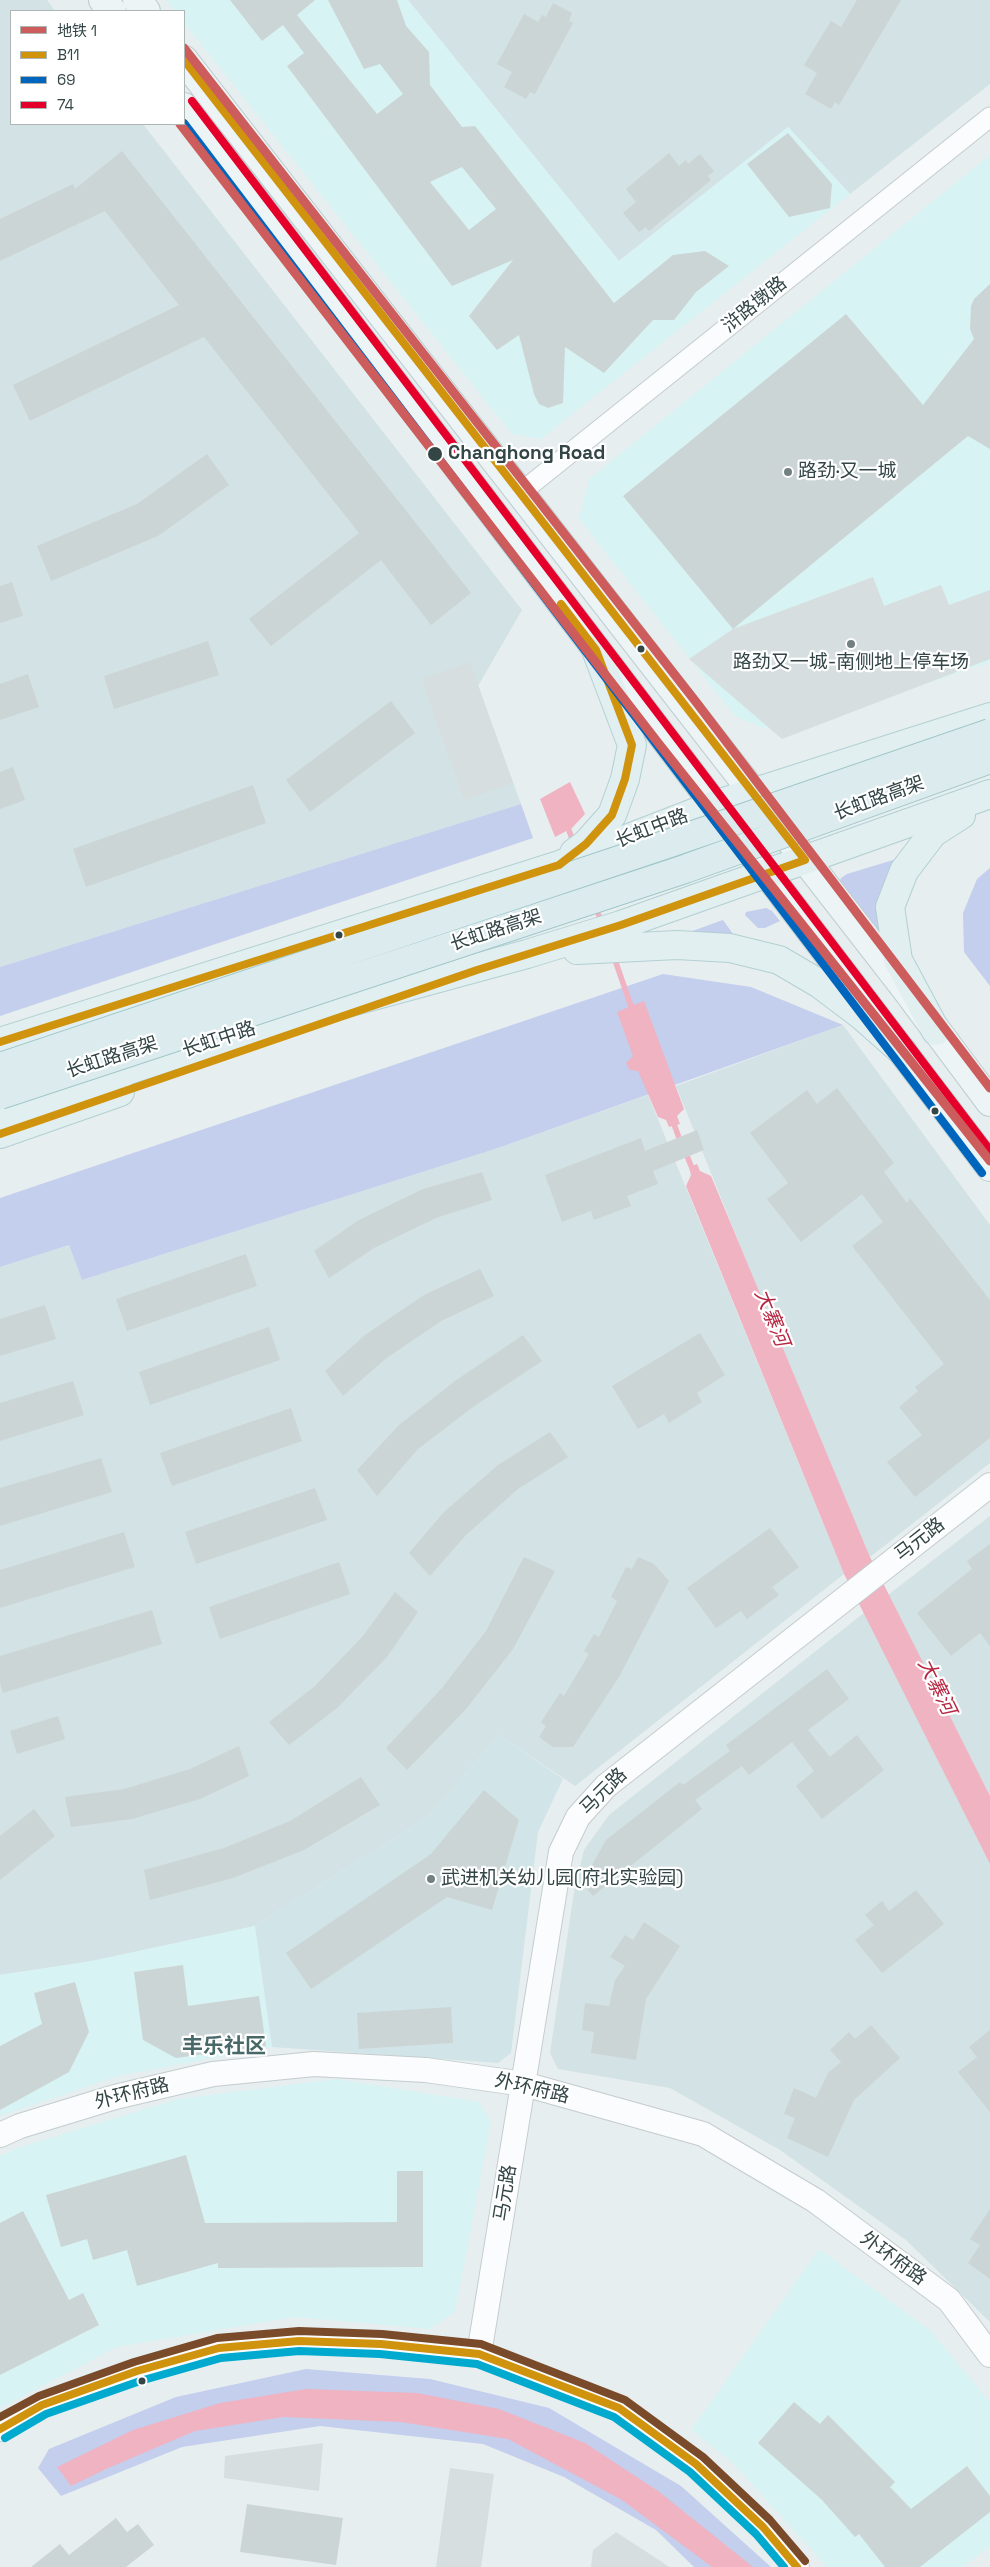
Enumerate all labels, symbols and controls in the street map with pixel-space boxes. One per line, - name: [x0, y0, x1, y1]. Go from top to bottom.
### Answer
- legend: [10, 10, 185, 125]
- text: 地铁 1: [57, 21, 97, 40]
- text: B11: [57, 45, 79, 64]
- text: 69: [57, 70, 75, 89]
- text: 74: [57, 95, 74, 114]
- street label: 浒路墩路: [718, 272, 792, 338]
- place label: Changhong Road: [448, 443, 605, 465]
- marker: Changhong Road: [426, 445, 444, 463]
- place label: 路劲·又一城: [798, 461, 897, 483]
- marker: 路劲·又一城: [782, 466, 794, 478]
- marker: 路劲又一城-南侧地上停车场: [845, 638, 857, 650]
- unlabelled marker: [636, 644, 646, 654]
- place label: 路劲又一城-南侧地上停车场: [733, 652, 969, 674]
- street label: 长虹路高架: [830, 772, 928, 826]
- street label: 长虹中路: [612, 805, 692, 853]
- street label: 长虹路高架: [447, 905, 545, 957]
- unlabelled marker: [334, 930, 344, 940]
- street label: 长虹中路: [179, 1017, 259, 1063]
- street label: 长虹路高架: [63, 1032, 161, 1084]
- unlabelled marker: [930, 1106, 940, 1116]
- water label: 大寨河: [749, 1286, 793, 1350]
- street label: 马元路: [891, 1513, 949, 1567]
- water label: 大寨河: [912, 1655, 960, 1719]
- street label: 马元路: [576, 1764, 632, 1820]
- place label: 武进机关幼儿园(府北实验园): [441, 1868, 683, 1890]
- marker: 武进机关幼儿园(府北实验园): [425, 1873, 437, 1885]
- district label: 丰乐社区: [182, 2034, 266, 2060]
- street label: 外环府路: [492, 2069, 572, 2109]
- street label: 外环府路: [92, 2074, 172, 2114]
- street label: 马元路: [490, 2163, 522, 2223]
- street label: 外环府路: [856, 2227, 930, 2291]
- unlabelled marker: [137, 2376, 147, 2386]

